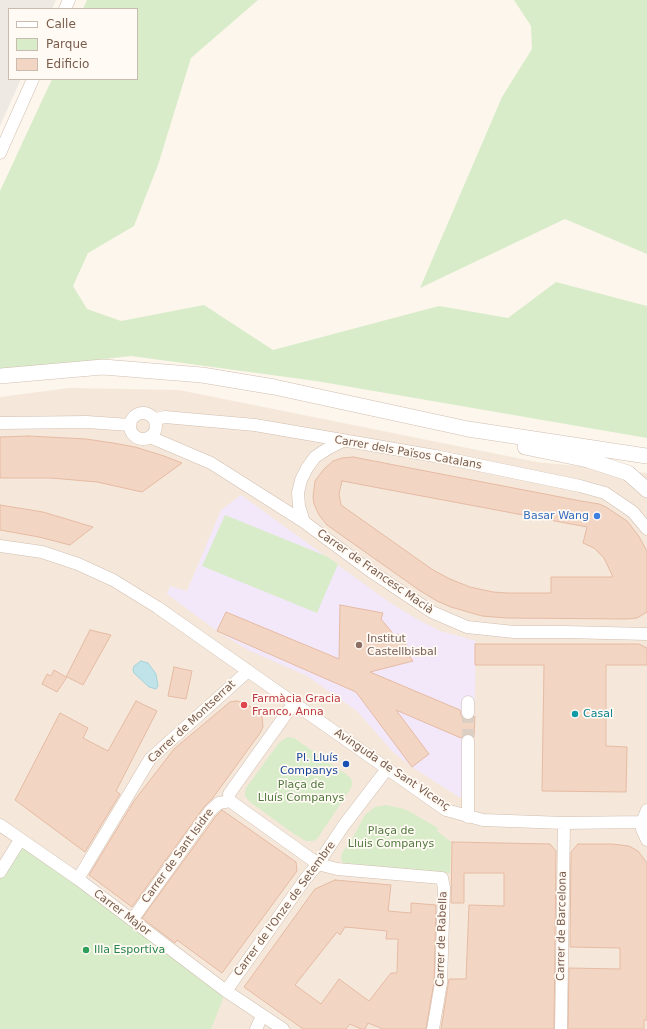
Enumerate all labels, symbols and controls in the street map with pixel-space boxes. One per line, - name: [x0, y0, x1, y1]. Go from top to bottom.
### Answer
- legend: [8, 8, 138, 80]
- text: Calle: [46, 17, 76, 31]
- text: Parque: [46, 37, 87, 51]
- text: Edificio: [46, 57, 89, 71]
- street label: Carrer dels Països Catalans: [333, 434, 483, 472]
- place label: Basar Wang: [523, 509, 589, 523]
- marker: Basar Wang: [592, 511, 602, 521]
- street label: Carrer de Francesc Macià: [314, 527, 436, 617]
- place label: Institut Castellbisbal: [367, 632, 437, 658]
- marker: Institut Castellbisbal: [354, 640, 364, 650]
- street label: Carrer de Montserrat: [145, 678, 239, 766]
- place label: Farmàcia Gracia Franco, Anna: [252, 692, 341, 718]
- marker: Farmàcia Gracia Franco, Anna: [239, 700, 249, 710]
- place label: Casal: [583, 707, 613, 721]
- marker: Casal: [570, 709, 580, 719]
- street label: Avinguda de Sant Vicenç: [332, 726, 452, 814]
- place label: Pl. Lluís Companys: [280, 751, 338, 777]
- marker: Pl. Lluís Companys: [341, 759, 351, 769]
- park label: Plaça de Lluís Companys: [258, 778, 344, 804]
- street label: Carrer de Sant Isidre: [139, 806, 217, 906]
- park label: Plaça de Lluis Companys: [348, 824, 434, 850]
- street label: Carrer de l'Onze de Setembre: [232, 839, 338, 979]
- street label: Carrer de Barcelona: [554, 871, 570, 981]
- street label: Carrer Major: [91, 887, 153, 939]
- street label: Carrer de Rabella: [434, 891, 450, 987]
- place label: Illa Esportiva: [94, 943, 165, 957]
- marker: Illa Esportiva: [81, 945, 91, 955]

